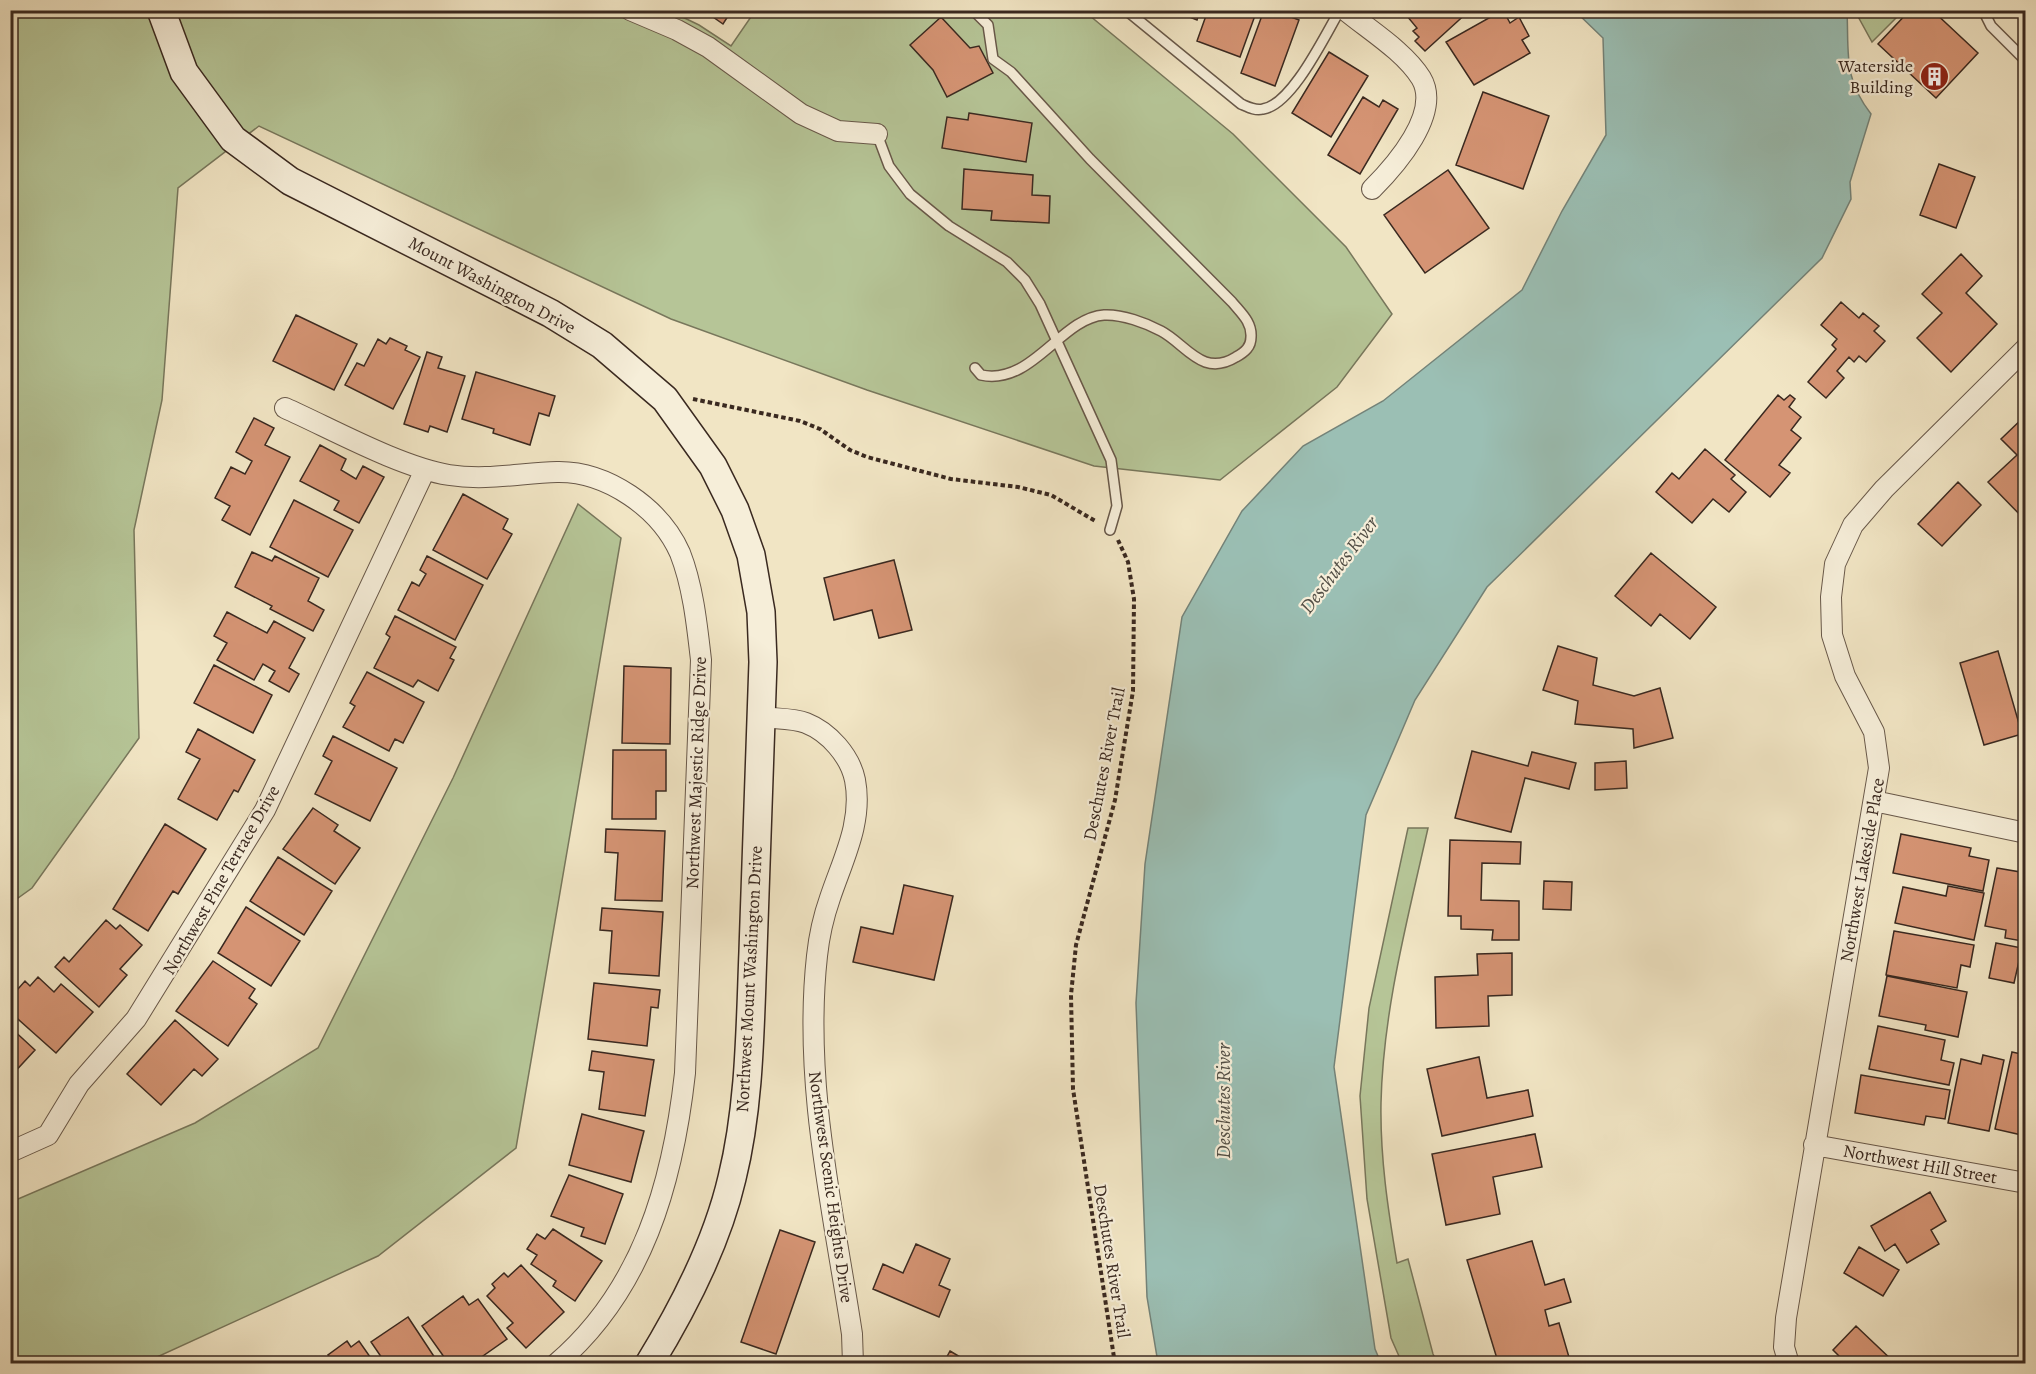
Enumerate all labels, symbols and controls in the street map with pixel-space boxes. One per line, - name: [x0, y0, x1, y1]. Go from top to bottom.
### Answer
- place label: Waterside Building: [1837, 54, 1913, 99]
- building icon: Waterside Building: [1918, 60, 1950, 92]
- street label: Mount Washington Drive: [404, 231, 580, 339]
- water label: Deschutes River: [1293, 510, 1385, 619]
- street label: Northwest Majestic Ridge Drive: [680, 656, 712, 890]
- street label: Deschutes River Trail: [1077, 685, 1131, 843]
- street label: Northwest Lakeside Place: [1834, 776, 1890, 964]
- street label: Northwest Pine Terrace Drive: [157, 781, 285, 979]
- street label: Northwest Mount Washington Drive: [730, 845, 768, 1113]
- water label: Deschutes River: [1210, 1042, 1237, 1159]
- street label: Northwest Scenic Heights Drive: [803, 1070, 859, 1304]
- street label: Northwest Hill Street: [1841, 1139, 1999, 1189]
- street label: Deschutes River Trail: [1088, 1182, 1136, 1340]

